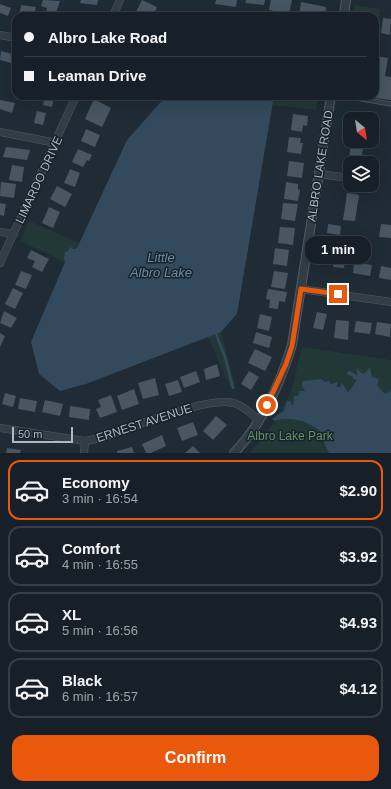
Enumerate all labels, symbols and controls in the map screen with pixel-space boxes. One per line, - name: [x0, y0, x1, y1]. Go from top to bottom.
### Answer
- text: Albro Lake Road: [48, 29, 167, 46]
- text: Leaman Drive: [48, 67, 146, 84]
- street label: ALBRO LAKE ROAD: [304, 109, 336, 223]
- north arrow: [343, 112, 379, 148]
- map controls: [343, 112, 379, 192]
- street label: LIMARDO DRIVE: [13, 134, 65, 226]
- button: layers: [343, 156, 379, 192]
- callout: 1 min: [305, 236, 371, 264]
- text: 1 min: [321, 242, 355, 257]
- water label: Little Albro Lake: [129, 250, 192, 280]
- route end: [329, 285, 347, 303]
- route start: [258, 396, 276, 414]
- street label: ERNEST AVENUE: [94, 401, 194, 445]
- scale bar: [12, 425, 73, 444]
- text: 50 m: [18, 428, 42, 440]
- park label: Albro Lake Park: [247, 429, 334, 443]
- icon: car: [14, 472, 50, 508]
- text: Economy: [62, 474, 130, 491]
- text: $2.90: [339, 482, 377, 499]
- text: 3 min · 16:54: [62, 491, 138, 506]
- icon: car: [14, 538, 50, 574]
- text: Comfort: [62, 540, 120, 557]
- text: $3.92: [339, 548, 377, 565]
- text: 4 min · 16:55: [62, 557, 138, 572]
- icon: car: [14, 604, 50, 640]
- text: XL: [62, 606, 81, 623]
- text: $4.93: [339, 614, 377, 631]
- text: 5 min · 16:56: [62, 623, 138, 638]
- icon: car: [14, 670, 50, 706]
- text: Black: [62, 672, 102, 689]
- text: $4.12: [339, 680, 377, 697]
- text: 6 min · 16:57: [62, 689, 138, 704]
- button: Confirm: [12, 735, 379, 781]

